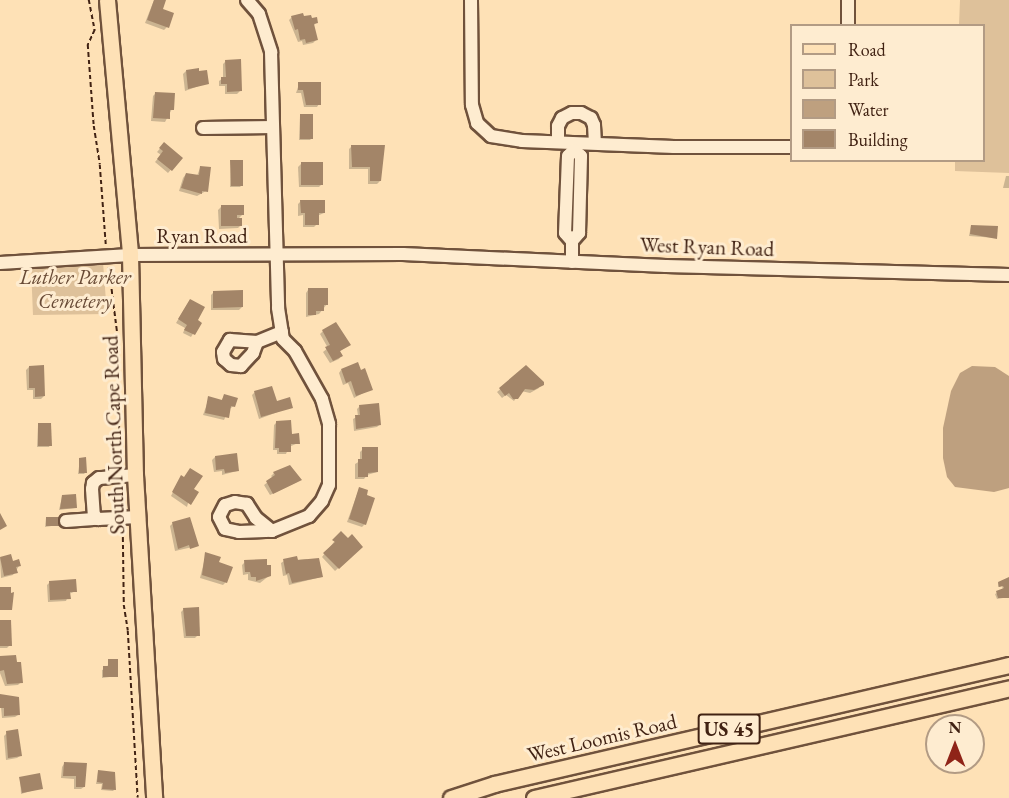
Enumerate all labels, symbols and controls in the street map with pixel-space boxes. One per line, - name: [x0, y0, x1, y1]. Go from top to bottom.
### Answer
- legend: [790, 24, 985, 162]
- text: Road: [848, 38, 886, 61]
- text: Park: [848, 68, 879, 91]
- text: Water: [848, 98, 889, 121]
- text: Building: [848, 128, 908, 151]
- street label: Ryan Road: [156, 223, 248, 249]
- street label: West Ryan Road: [639, 232, 775, 262]
- park label: Luther Parker Cemetery: [19, 264, 131, 314]
- street label: South North Cape Road: [98, 335, 130, 535]
- street label: West Loomis Road: [525, 709, 679, 767]
- road number: US 45: [698, 712, 760, 746]
- north arrow: [925, 714, 985, 774]
- text: N: [949, 717, 961, 738]

